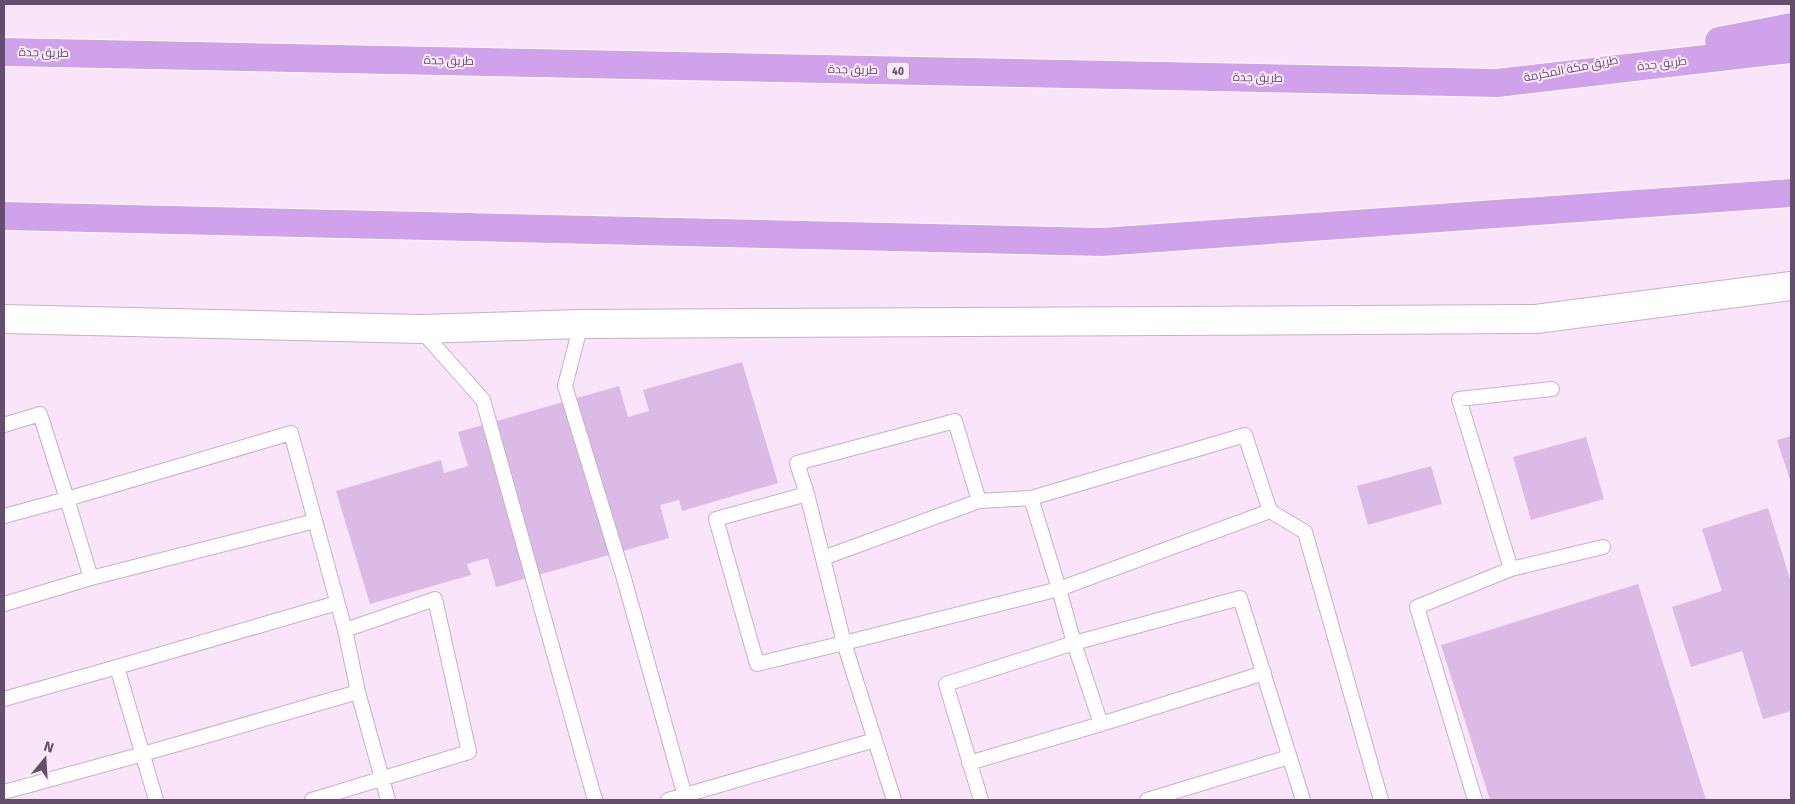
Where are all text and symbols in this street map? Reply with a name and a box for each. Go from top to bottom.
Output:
street label: طريق جدة [19,45,69,61]
street label: طريق مكة المكرمة [1522,52,1620,86]
street label: طريق جدة [424,53,474,69]
street label: طريق جدة [1636,53,1688,75]
street label: طريق جدة [828,62,878,78]
road number: 40 [887,62,909,80]
street label: طريق جدة [1233,70,1283,86]
north arrow [20,734,70,784]
text: N [42,738,56,757]

